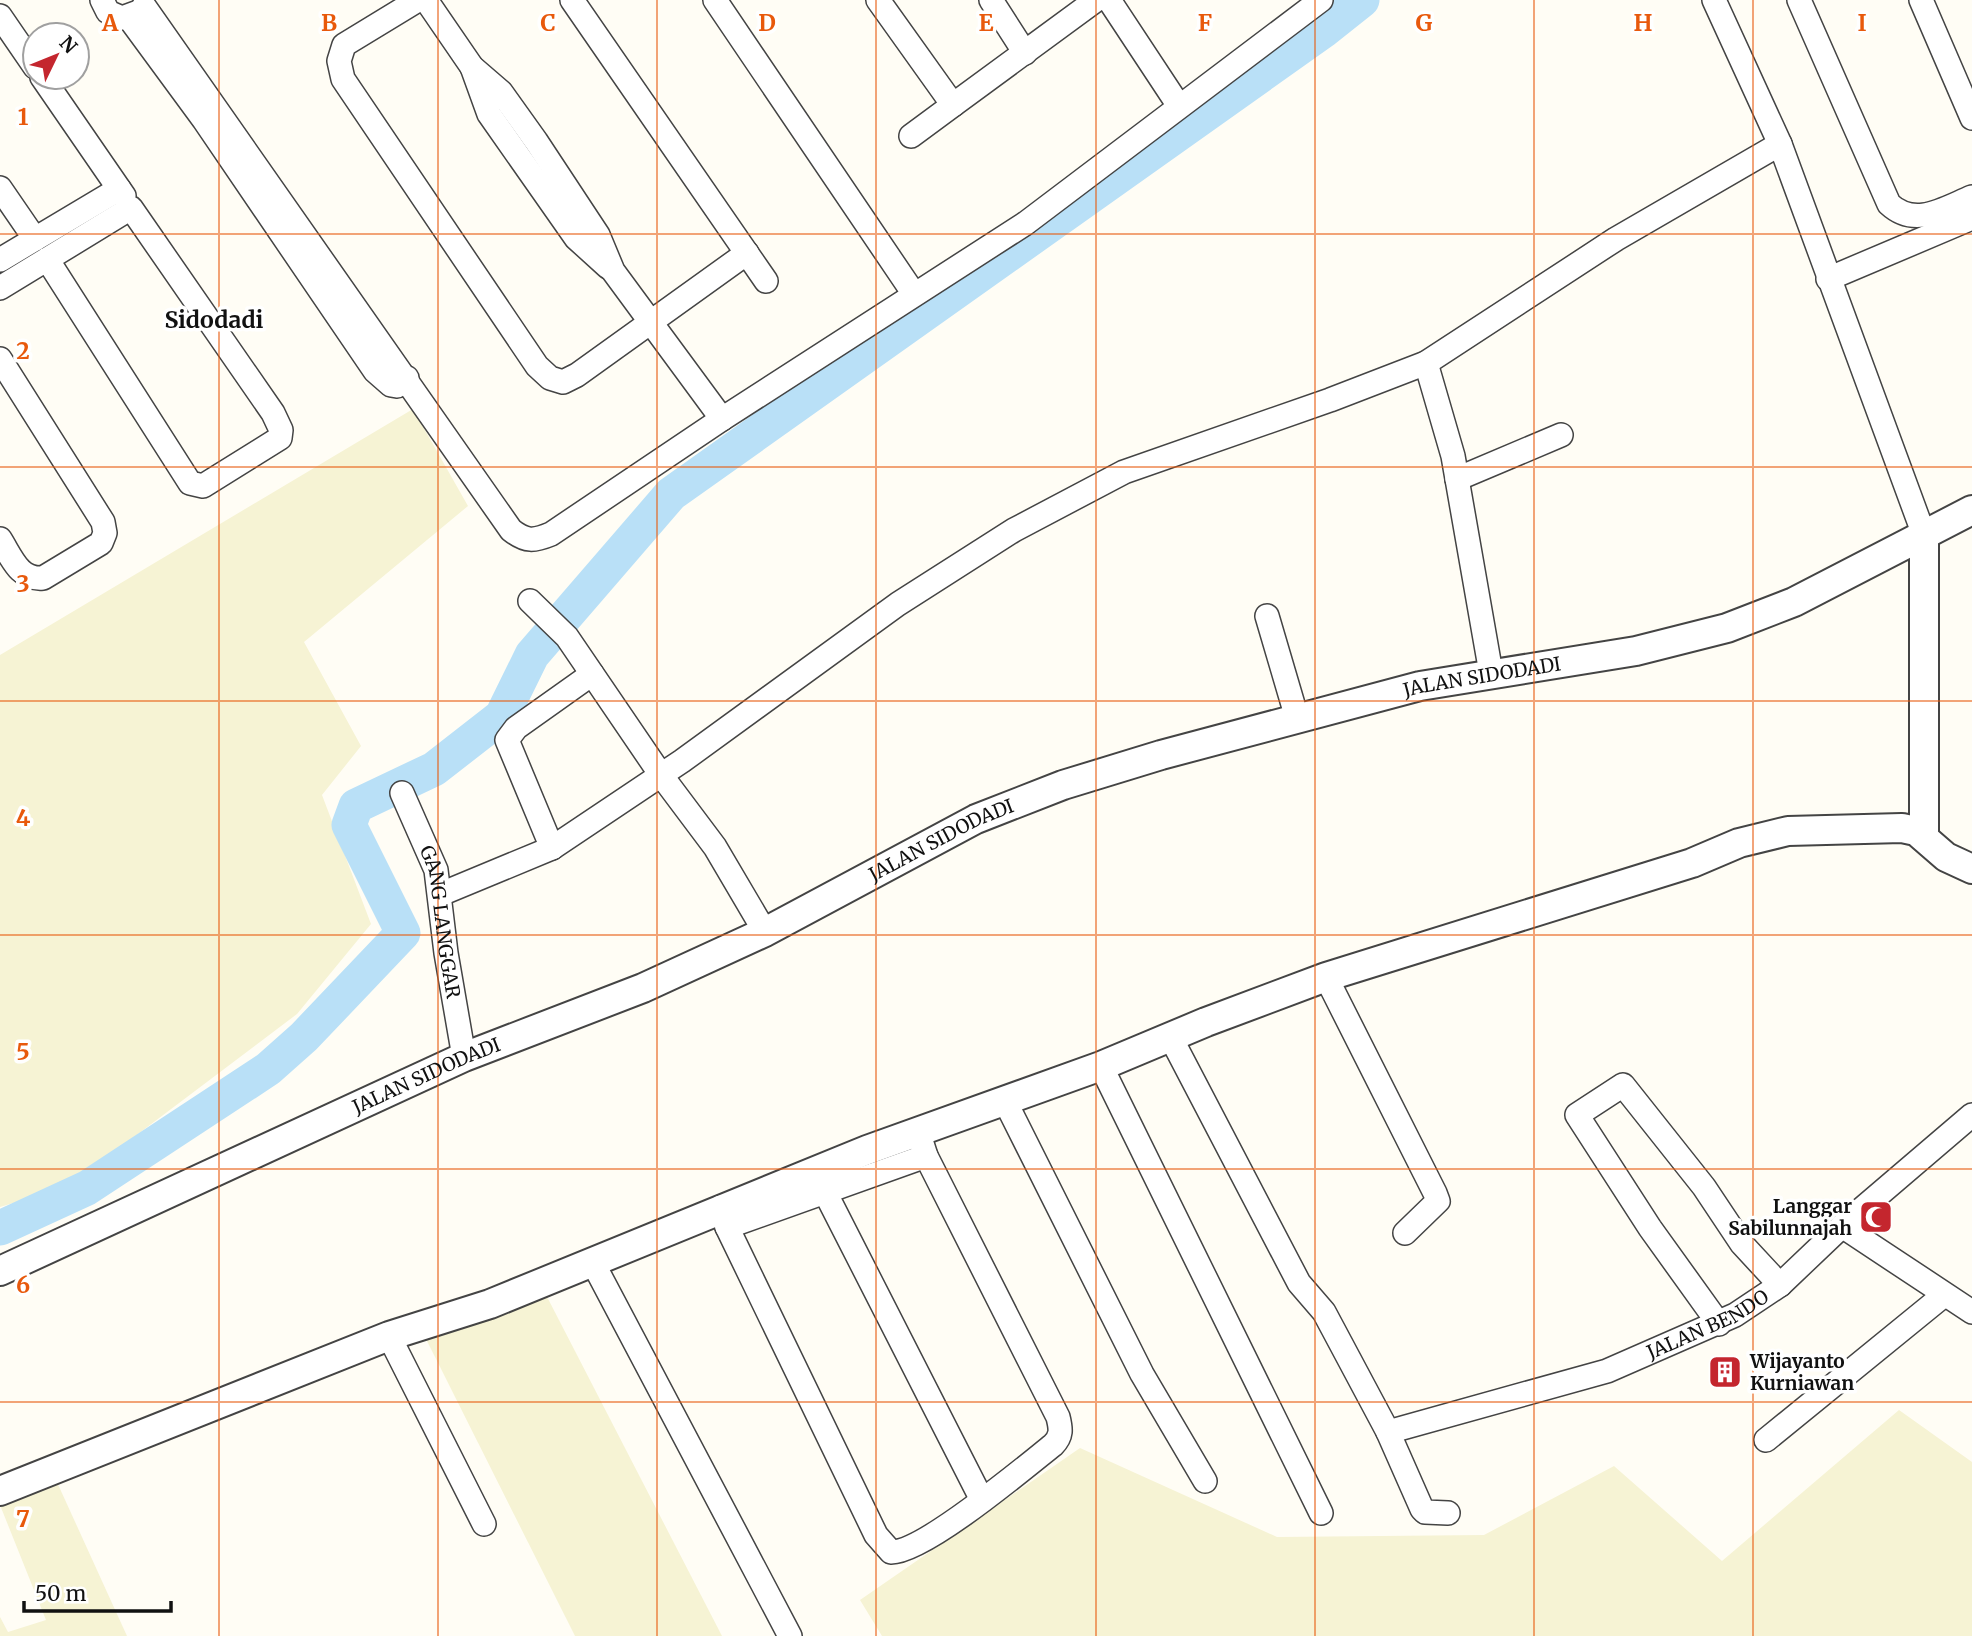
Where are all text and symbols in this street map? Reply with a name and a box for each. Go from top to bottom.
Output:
text: A [101,8,119,37]
text: B [321,8,337,37]
text: C [540,8,556,37]
text: D [758,8,776,37]
text: E [978,8,994,37]
text: F [1198,8,1212,37]
text: G [1416,8,1433,37]
text: H [1634,8,1653,37]
text: I [1857,8,1867,37]
north arrow [21,21,91,91]
text: N [55,31,82,58]
text: 1 [18,102,29,131]
district label: Sidodadi [164,305,264,334]
text: 2 [16,336,30,365]
text: 3 [16,569,30,598]
street label: JALAN SIDODADI [1399,651,1562,702]
street label: JALAN SIDODADI [864,794,1017,887]
text: 4 [16,803,31,832]
street label: GANG LANGGAR [415,842,466,1001]
street label: JALAN SIDODADI [348,1032,504,1119]
text: 5 [16,1037,30,1066]
place label: Langgar Sabilunnajah [1728,1194,1852,1240]
mosque icon: Langgar Sabilunnajah [1857,1198,1895,1236]
text: 6 [16,1270,30,1299]
street label: JALAN BENDO [1642,1284,1773,1365]
place label: Wijayanto Kurniawan [1749,1349,1854,1395]
building icon: Wijayanto Kurniawan [1706,1353,1744,1391]
text: 7 [16,1504,30,1533]
scale bar [24,1570,172,1614]
text: 50 m [35,1580,86,1607]

